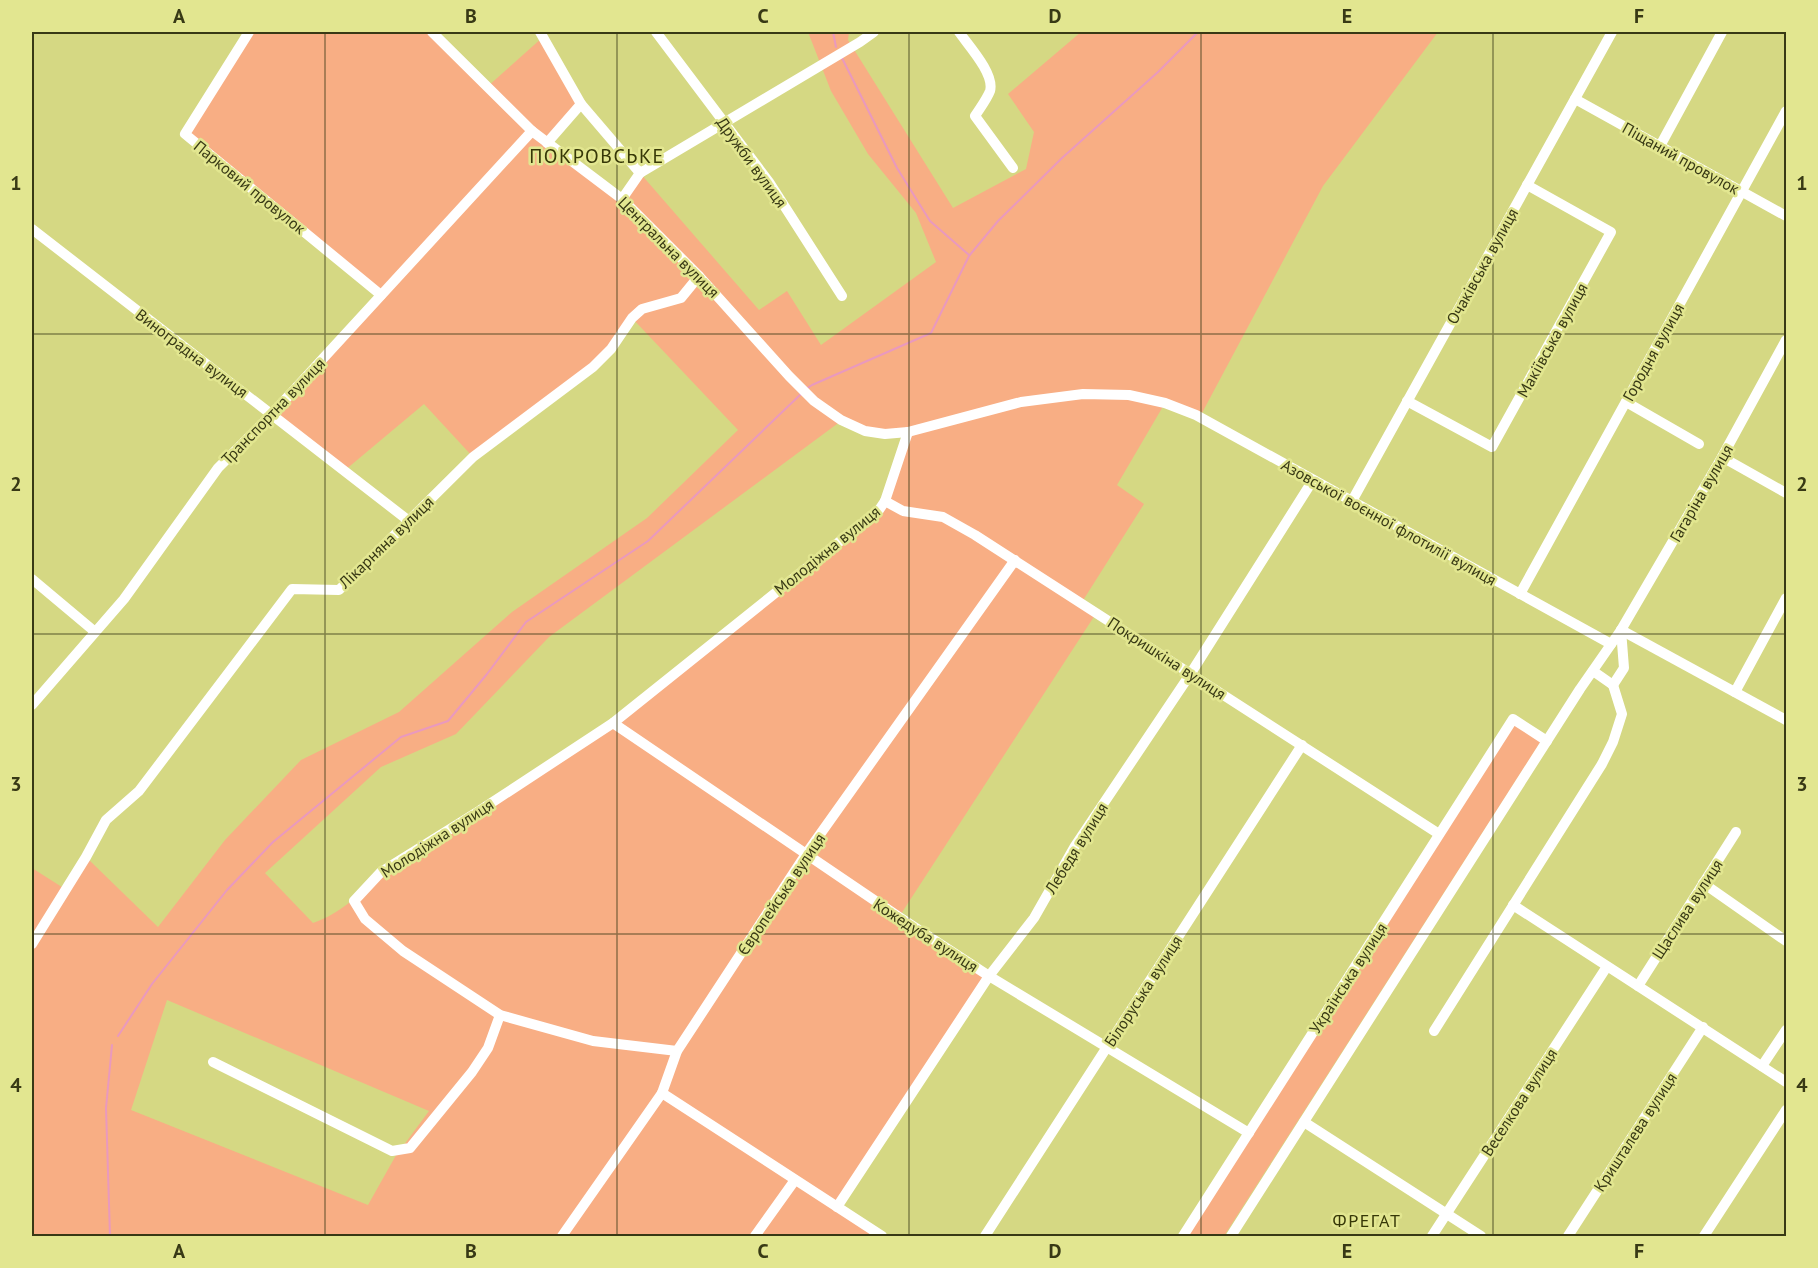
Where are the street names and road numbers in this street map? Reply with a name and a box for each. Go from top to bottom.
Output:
street label: Дружби вулиця [712,113,792,211]
street label: Піщаний провулок [1619,118,1743,199]
street label: Парковий провулок [190,136,310,238]
street label: Центральна вулиця [614,192,724,302]
street label: Очаківська вулиця [1442,205,1522,327]
street label: Макіївська вулиця [1512,279,1592,401]
street label: Городня вулиця [1618,300,1688,404]
street label: Виноградна вулиця [132,304,252,402]
street label: Транспортна вулиця [217,353,329,469]
street label: Гагаріна вулиця [1665,441,1737,545]
street label: Азовської воєнної флотилії вулиця [1278,454,1500,590]
street label: Лікарняна вулиця [334,492,438,593]
street label: Молодіжна вулиця [770,501,884,599]
street label: Покришкіна вулиця [1104,612,1230,704]
street label: Молодіжна вулиця [377,794,497,882]
street label: Лебедя вулиця [1040,799,1112,898]
street label: Європейська вулиця [733,829,829,959]
street label: Щаслива вулиця [1647,855,1727,963]
street label: Кожедуба вулиця [870,894,982,976]
street label: Українська вулиця [1305,919,1391,1037]
street label: Білоруська вулиця [1100,932,1186,1050]
street label: Веселкова вулиця [1477,1044,1561,1160]
street label: Кришталева вулиця [1589,1069,1681,1195]

